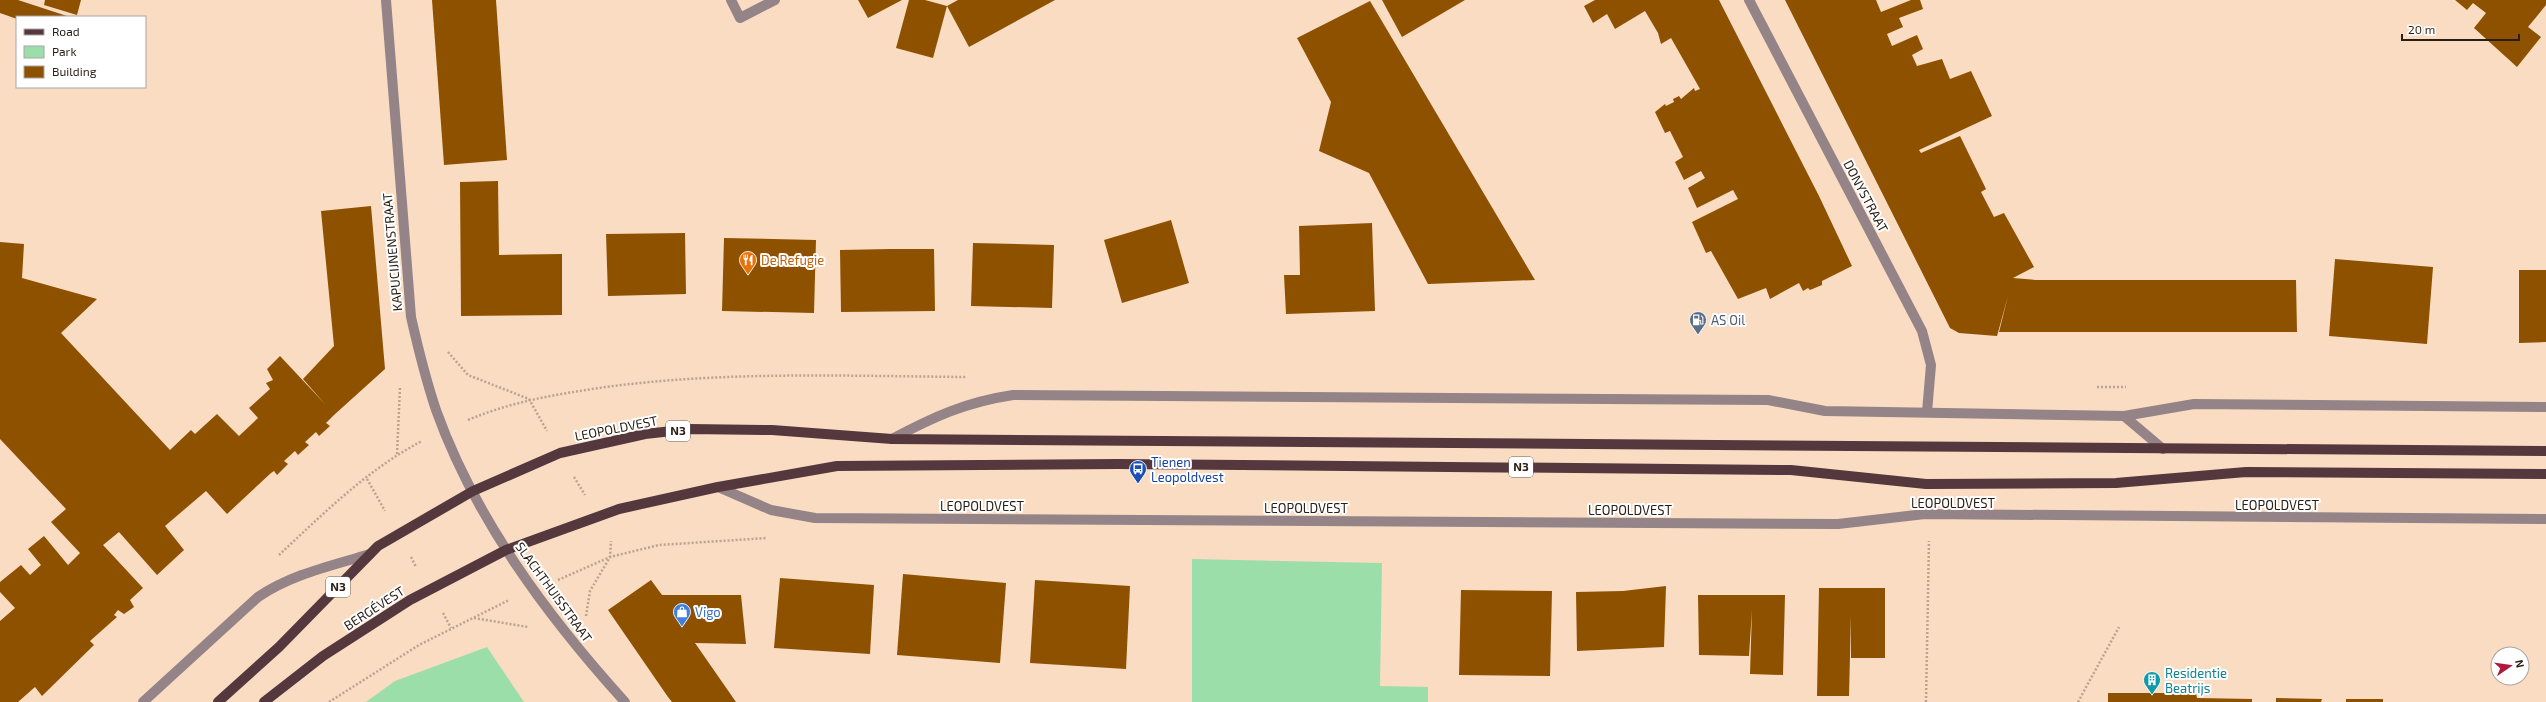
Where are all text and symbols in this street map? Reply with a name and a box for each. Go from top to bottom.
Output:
legend [16,16,146,88]
scale bar [2402,16,2519,42]
text: 20 m [2408,22,2435,36]
text: Road [52,24,80,38]
text: Park [52,44,77,58]
text: Building [52,64,97,78]
street label: DONYSTRAAT [1840,157,1892,235]
street label: KAPUCIJNENSTRAAT [379,192,405,312]
restaurant icon: De Refugie [738,250,758,275]
place label: De Refugie [761,252,824,268]
fuel station icon: AS Oil [1688,310,1708,335]
place label: AS Oil [1711,312,1745,328]
street label: LEOPOLDVEST [573,412,659,444]
road number: N3 [666,421,690,441]
place label: Tienen Leopoldvest [1151,454,1224,485]
road number: N3 [1509,457,1533,477]
bus stop icon: Tienen Leopoldvest [1128,459,1148,484]
street label: LEOPOLDVEST [1911,495,1996,511]
street label: LEOPOLDVEST [2235,497,2320,513]
street label: LEOPOLDVEST [940,498,1025,514]
street label: LEOPOLDVEST [1264,500,1349,516]
street label: LEOPOLDVEST [1588,502,1673,518]
street label: SLACHTHUISSTRAAT [512,539,596,645]
road number: N3 [326,577,350,597]
street label: BERGÉVEST [340,581,408,633]
shop icon: Vigo [672,602,692,627]
place label: Vigo [695,604,721,620]
north arrow [2490,646,2530,686]
text: N [2513,658,2527,669]
place label: Residentie Beatrijs [2165,665,2227,696]
building icon: Residentie Beatrijs [2142,670,2162,695]

